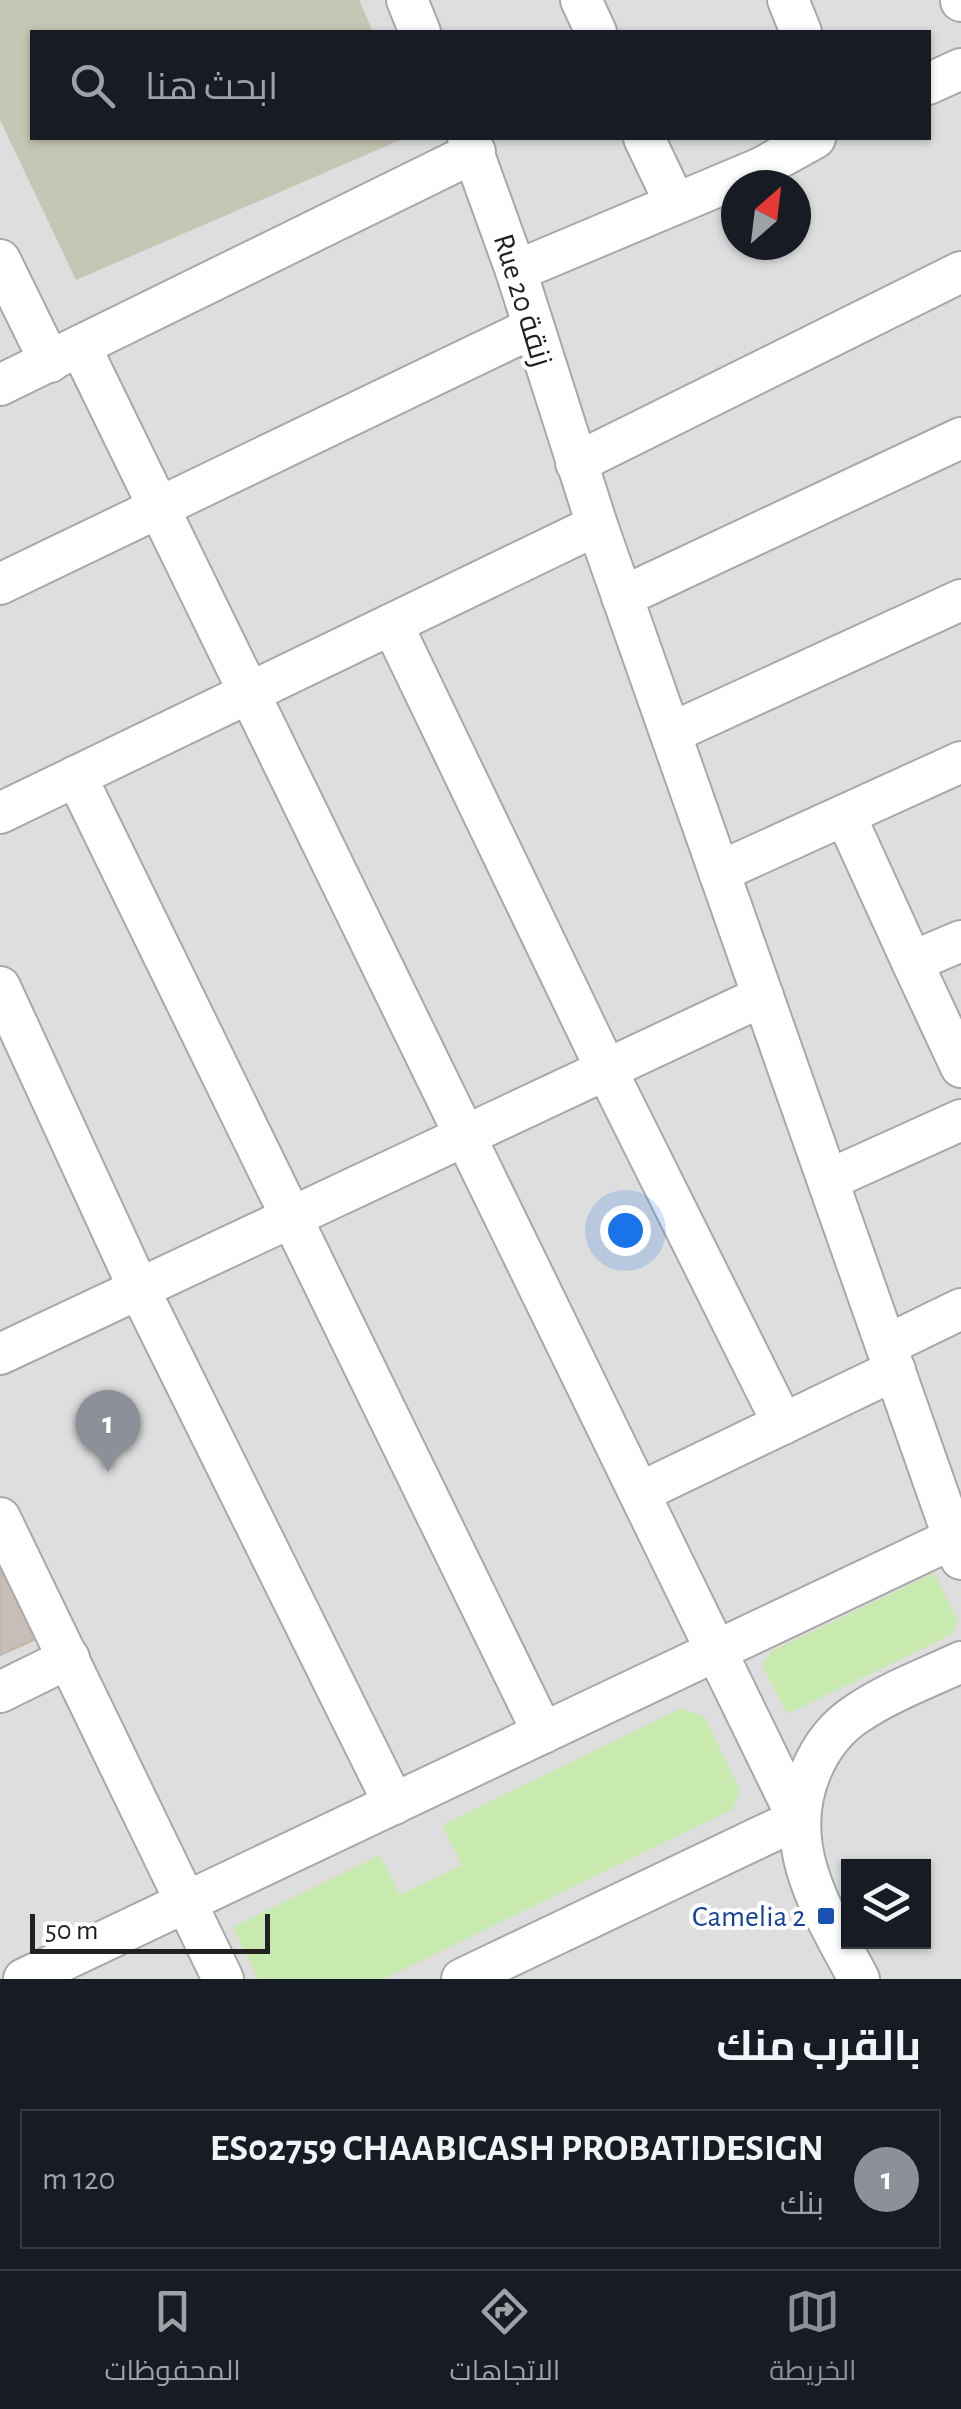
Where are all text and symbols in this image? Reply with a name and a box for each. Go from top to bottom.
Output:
search box [30,30,931,140]
icon: search [65,58,120,113]
text: ابحث هنا [145,69,278,107]
north arrow [721,170,811,260]
street label: Rue 20 زنقة [487,230,556,370]
your location [600,1205,651,1256]
pin: 1 [76,1390,140,1472]
map controls [841,1859,931,1949]
button: layers [841,1859,931,1949]
place label: Camelia 2 [692,1902,806,1932]
marker: Camelia 2 [815,1905,837,1927]
scale bar [30,1909,270,1954]
text: 50 m [45,1917,99,1945]
text: بالقرب منك [717,2026,921,2068]
text: ES02759 CHAABICASH PROBATIDESIGN [210,2130,824,2168]
text: 120 m [42,2163,115,2195]
text: 1 [881,2163,892,2195]
text: بنك [780,2188,824,2220]
tab: المحفوظات [104,2284,241,2396]
tab: الاتجاهات [450,2284,560,2396]
tab: الخريطة [769,2284,857,2396]

